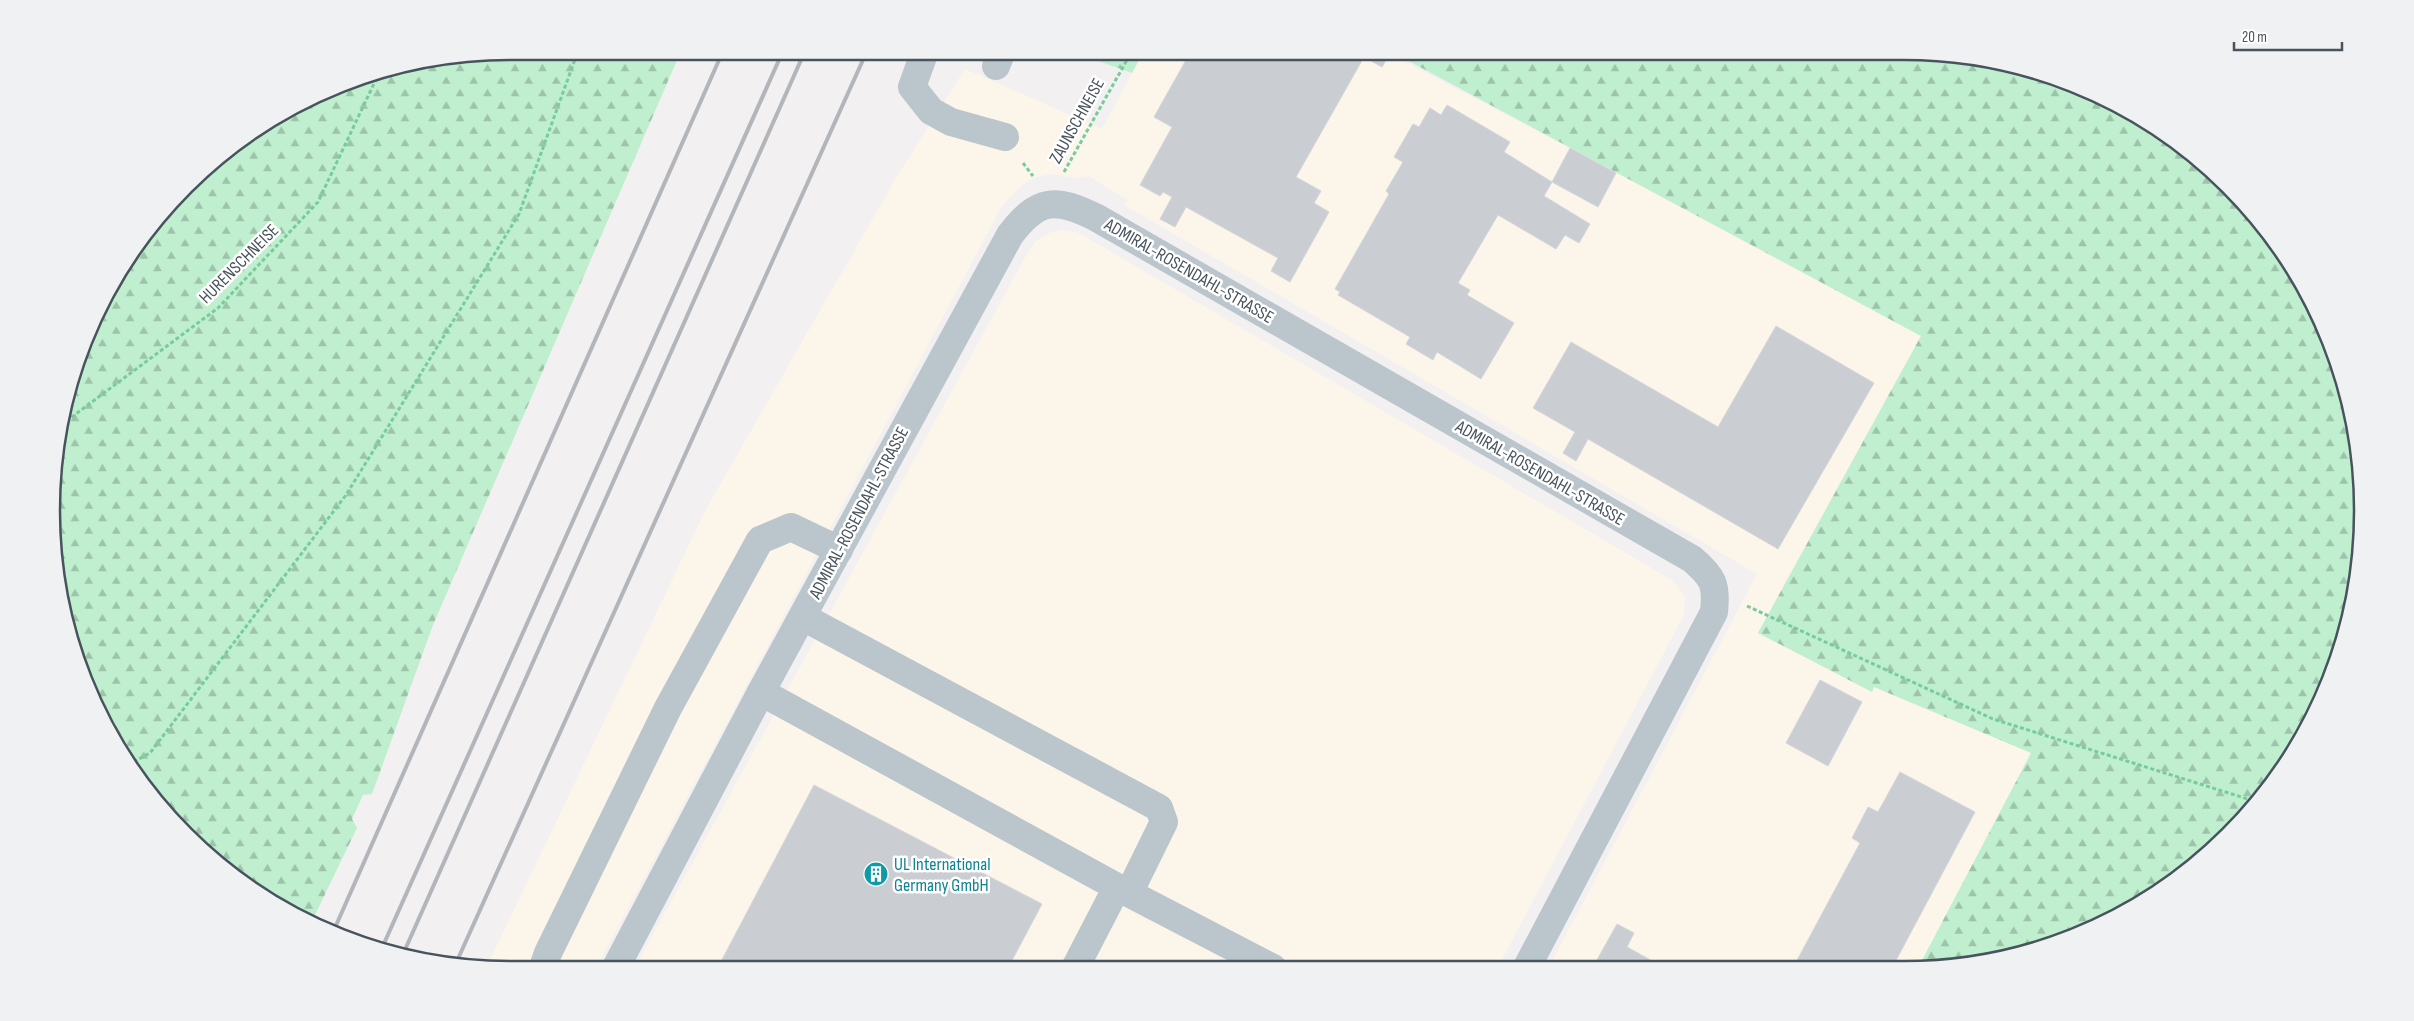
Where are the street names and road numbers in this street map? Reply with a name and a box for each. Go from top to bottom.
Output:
street label: ZAUNSCHNEISE [1045,75,1109,167]
street label: ADMIRAL-ROSENDAHL-STRASSE [1100,214,1277,328]
street label: HURENSCHNEISE [195,220,283,308]
street label: ADMIRAL-ROSENDAHL-STRASSE [1451,416,1628,530]
street label: ADMIRAL-ROSENDAHL-STRASSE [804,424,913,603]

